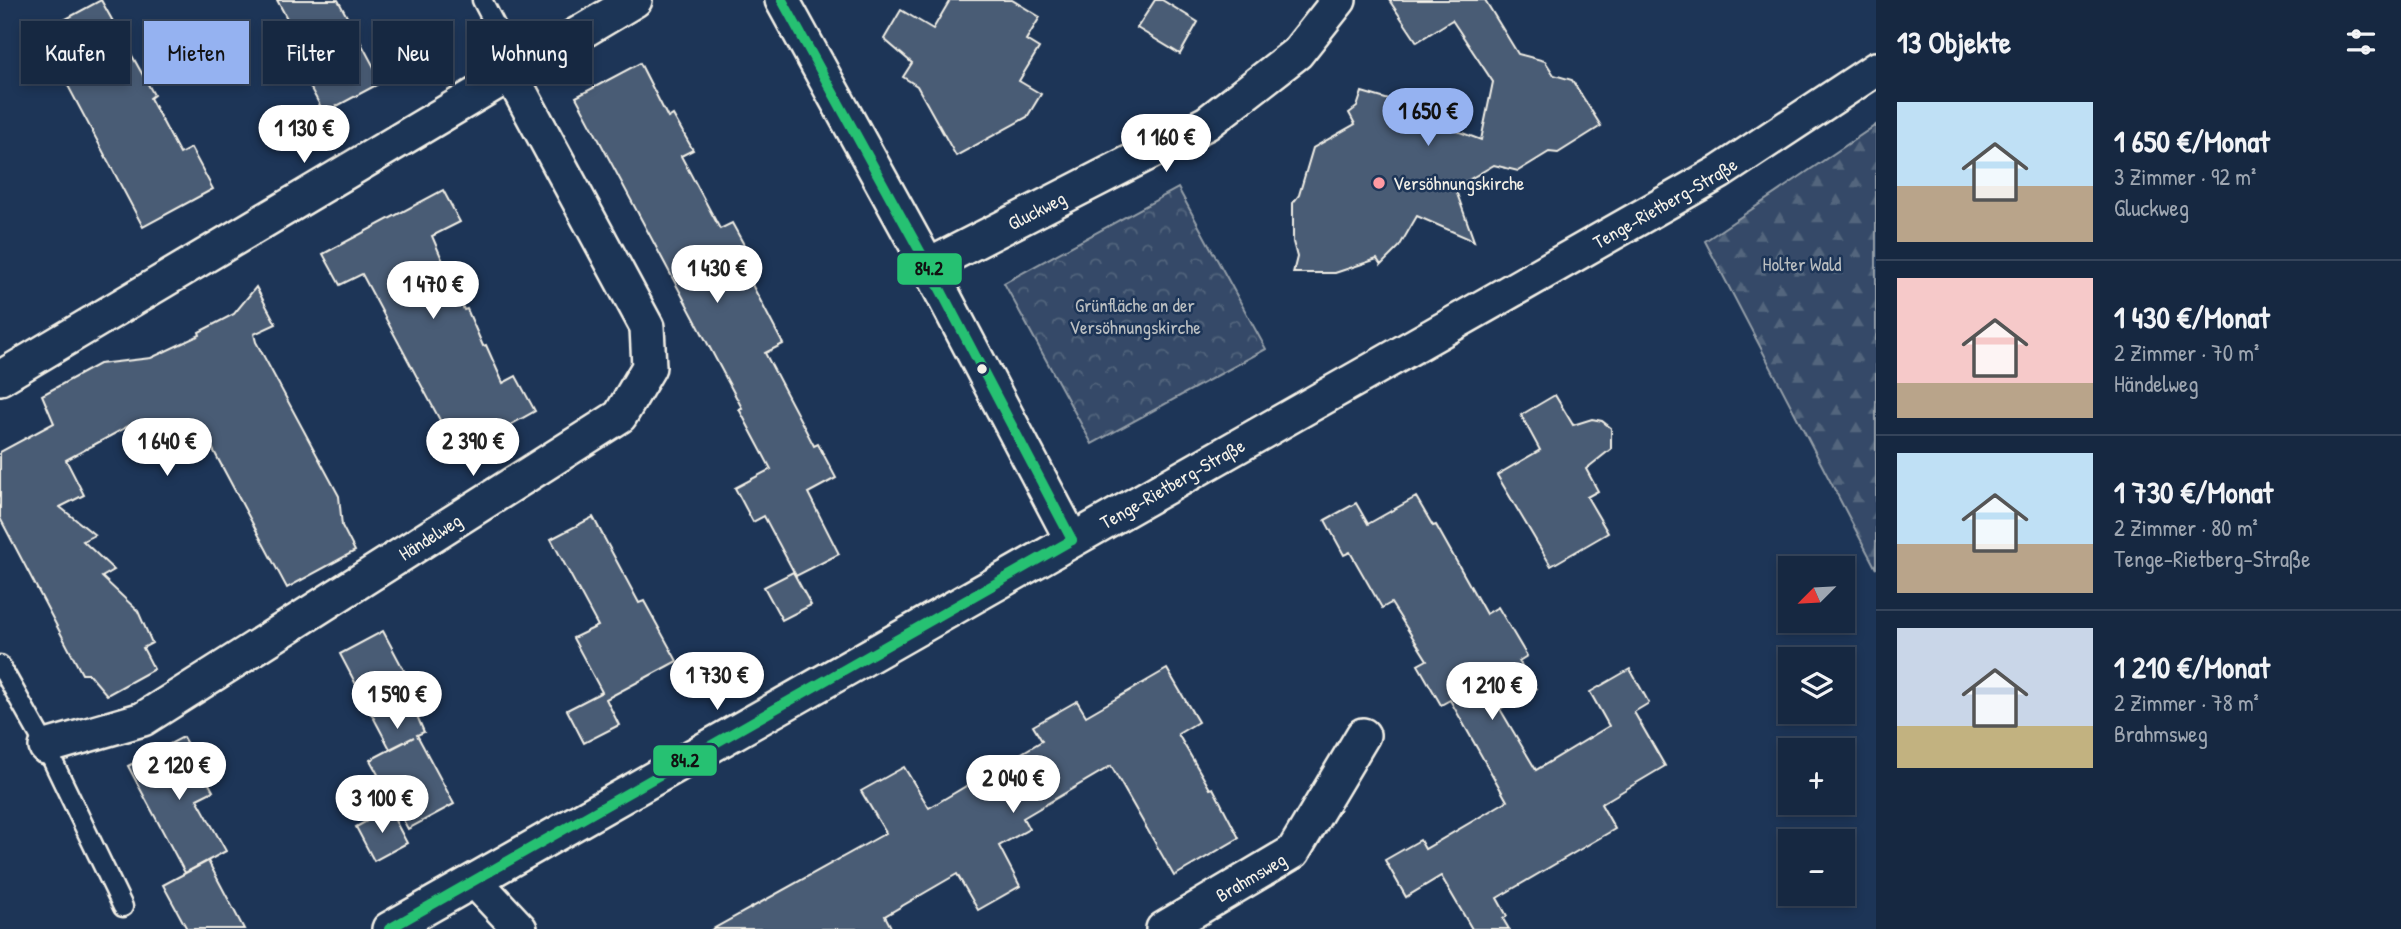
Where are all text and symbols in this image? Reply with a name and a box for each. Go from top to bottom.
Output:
chip: Kaufen [21,21,130,84]
chip: Mieten [144,21,249,84]
chip: Filter [263,21,359,84]
chip: Neu [373,21,453,84]
chip: Wohnung [467,21,592,84]
text: 13 Objekte [1897,22,2011,62]
icon: filters [2342,23,2380,61]
pin: 1 650 € [1363,88,1493,148]
text: 1 650 € [1398,95,1458,126]
pin: 1 130 € [239,106,369,165]
text: 1 130 € [275,112,333,143]
pin: 1 160 € [1101,114,1231,174]
text: 1 160 € [1137,121,1195,152]
text: 1 650 €/Monat [2114,121,2270,161]
icon: home [1953,130,2037,214]
street label: Tenge-Rietberg-Straße [1588,151,1743,255]
text: 3 Zimmer · 92 m² [2114,161,2256,192]
place label: Versöhnungskirche [1393,170,1525,196]
marker: Versöhnungskirche [1371,175,1387,191]
street label: Gluckweg [1003,185,1070,236]
text: Gluckweg [2114,192,2189,223]
pin: 1 430 € [652,246,782,305]
park label: Holter Wald [1762,251,1842,277]
text: 1 430 € [687,252,747,283]
line badge: 84.2 [896,252,963,286]
text: 84.2 [915,255,943,281]
pin: 1 470 € [368,262,498,321]
text: 1 470 € [403,268,463,299]
park label: Grünfläche an der Versöhnungskirche [1069,292,1201,340]
text: 1 430 €/Monat [2114,297,2270,337]
icon: home [1953,306,2037,390]
text: 2 Zimmer · 70 m² [2114,337,2259,368]
unlabelled marker [975,362,989,376]
text: Händelweg [2114,368,2198,399]
pin: 1 640 € [102,419,232,478]
pin: 2 390 € [408,419,538,478]
text: 1 640 € [138,425,196,456]
text: 2 390 € [442,425,504,456]
street label: Tenge-Rietberg-Straße [1095,432,1250,535]
text: 1 730 €/Monat [2114,472,2273,512]
icon: home [1953,481,2037,565]
street label: Händelweg [394,507,466,566]
text: 2 Zimmer · 80 m² [2114,512,2258,543]
text: Tenge-Rietberg-Straße [2114,543,2310,574]
north arrow [1778,556,1855,634]
map controls [1778,556,1855,906]
button: layers [1778,647,1855,724]
text: 1 210 €/Monat [2114,647,2270,687]
pin: 1 730 € [652,652,782,712]
icon: home [1953,656,2037,740]
text: 1 730 € [686,659,748,690]
pin: 1 210 € [1427,662,1557,722]
text: 1 210 € [1462,669,1522,700]
pin: 1 590 € [332,672,462,731]
text: 1 590 € [368,678,426,709]
text: 2 Zimmer · 78 m² [2114,687,2259,718]
text: Brahmsweg [2114,718,2208,749]
button: + [1778,738,1855,815]
pin: 2 120 € [114,742,244,802]
line badge: 84.2 [652,744,718,777]
text: 84.2 [671,747,699,773]
text: 2 120 € [148,749,210,780]
pin: 2 040 € [948,756,1078,815]
text: 2 040 € [982,762,1044,793]
pin: 3 100 € [317,776,447,835]
text: 3 100 € [352,782,412,813]
button: − [1778,829,1855,906]
street label: Brahmsweg [1211,846,1291,908]

